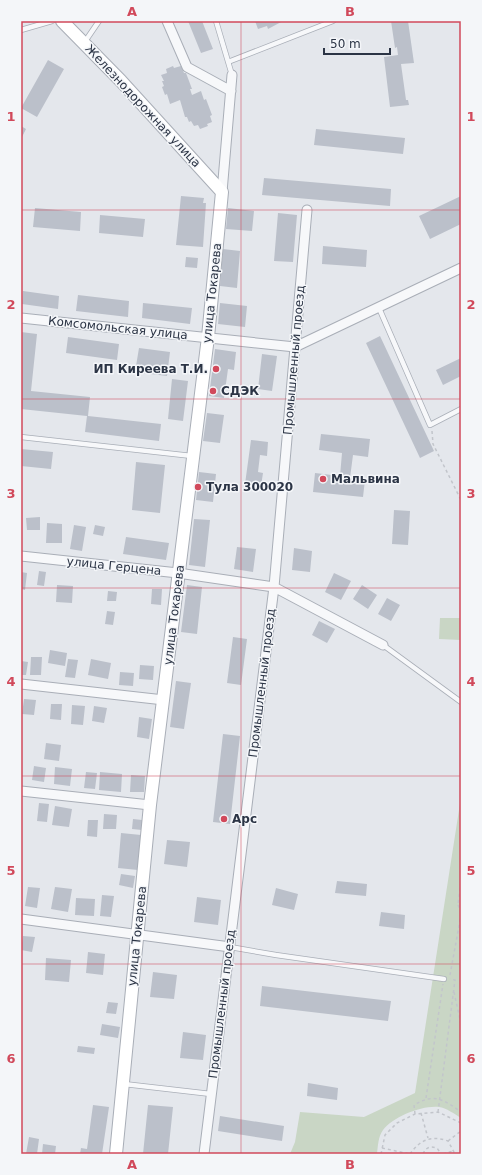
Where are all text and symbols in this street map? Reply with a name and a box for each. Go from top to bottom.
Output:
text: A [127,4,137,19]
text: B [345,4,355,19]
scale bar [324,30,390,56]
text: 50 m [330,37,361,51]
street label: Железнодорожная улица [82,42,204,170]
text: 1 [6,109,16,124]
text: 1 [466,109,476,124]
street label: улица Токарева [200,242,224,344]
street label: Промышленный проезд [280,285,308,435]
text: 2 [6,297,16,312]
text: 2 [466,297,476,312]
street label: Комсомольская улица [47,314,189,342]
place label: ИП Киреева Т.И. [93,362,208,376]
marker: ИП Киреева Т.И. [211,364,221,374]
place label: СДЭК [221,384,259,398]
marker: СДЭК [208,386,218,396]
place label: Мальвина [331,472,400,486]
marker: Мальвина [318,474,328,484]
place label: Тула 300020 [206,480,293,494]
marker: Тула 300020 [193,482,203,492]
text: 3 [6,486,16,501]
text: 3 [466,486,476,501]
street label: улица Герцена [66,554,162,578]
street label: улица Токарева [161,564,187,666]
street label: Промышленный проезд [246,608,278,758]
text: 4 [6,674,16,689]
text: 4 [466,674,476,689]
place label: Арс [232,812,257,826]
marker: Арс [219,814,229,824]
text: 5 [6,863,16,878]
text: 5 [466,863,476,878]
street label: улица Токарева [125,885,149,987]
street label: Промышленный проезд [206,929,238,1079]
text: 6 [6,1051,16,1066]
text: 6 [466,1051,476,1066]
text: A [127,1157,137,1172]
text: B [345,1157,355,1172]

